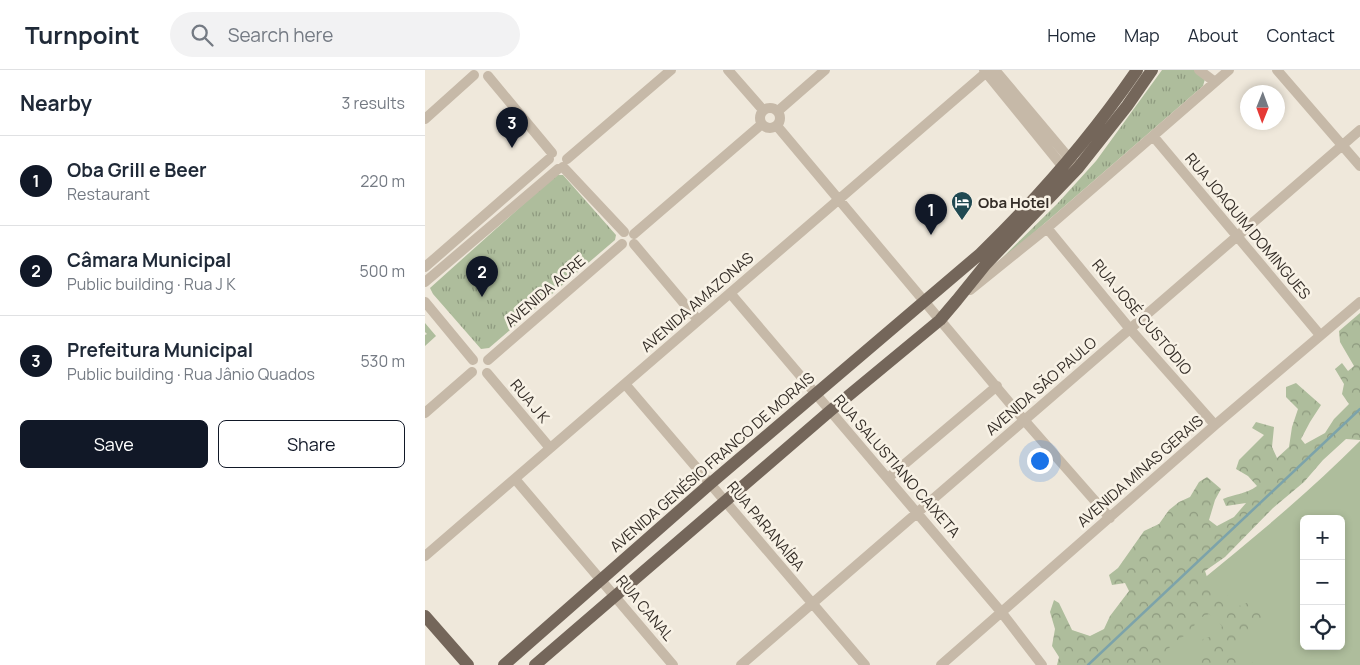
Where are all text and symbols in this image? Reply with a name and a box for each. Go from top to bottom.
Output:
search box [170,12,520,57]
text: Turnpoint [25,18,140,51]
icon: search [188,21,216,49]
text: Search here [228,22,333,48]
text: Home [1047,23,1096,47]
text: Map [1124,23,1160,47]
text: About [1188,23,1238,47]
text: Contact [1266,23,1335,47]
north arrow [1240,85,1285,130]
text: Nearby [20,89,92,117]
text: 3 results [342,92,405,114]
pin: 3 [496,107,528,148]
street label: RUA JOAQUIM DOMINGUES [1180,148,1316,304]
text: Oba Grill e Beer [67,157,207,183]
text: 1 [32,170,40,192]
text: 220 m [360,170,405,192]
text: Restaurant [67,183,150,205]
hotel icon: Oba Hotel [950,190,974,221]
place label: Oba Hotel [978,192,1050,213]
pin: 1 [915,194,947,235]
text: Câmara Municipal [67,247,231,273]
street label: AVENIDA AMAZONAS [636,247,758,357]
street label: AVENIDA ACRE [500,250,590,332]
street label: RUA JOSÉ CUSTÓDIO [1087,255,1197,379]
pin: 2 [466,256,498,297]
text: 2 [31,260,41,282]
text: 500 m [359,260,405,282]
text: Public building · Rua J K [67,273,236,295]
street label: AVENIDA SÃO PAULO [981,332,1101,440]
text: Prefeitura Municipal [67,337,253,363]
text: 3 [31,350,41,372]
text: 530 m [360,350,405,372]
text: Public building · Rua Jânio Quados [67,363,315,385]
street label: AVENIDA GENÉSIO FRANCO DE MORAIS [605,367,819,557]
street label: RUA J K [506,375,554,427]
street label: RUA SALUSTIANO CAIXETA [829,390,965,542]
street label: AVENIDA MINAS GERAIS [1072,410,1208,532]
button: Save [20,420,208,468]
button: Share [218,420,405,468]
your location [1027,448,1053,474]
street label: RUA PARANAÍBA [722,477,810,576]
map controls [1300,515,1345,650]
button: + [1300,515,1345,560]
button: − [1300,560,1345,605]
street label: RUA CANAL [611,571,679,645]
button: locate [1300,605,1345,650]

